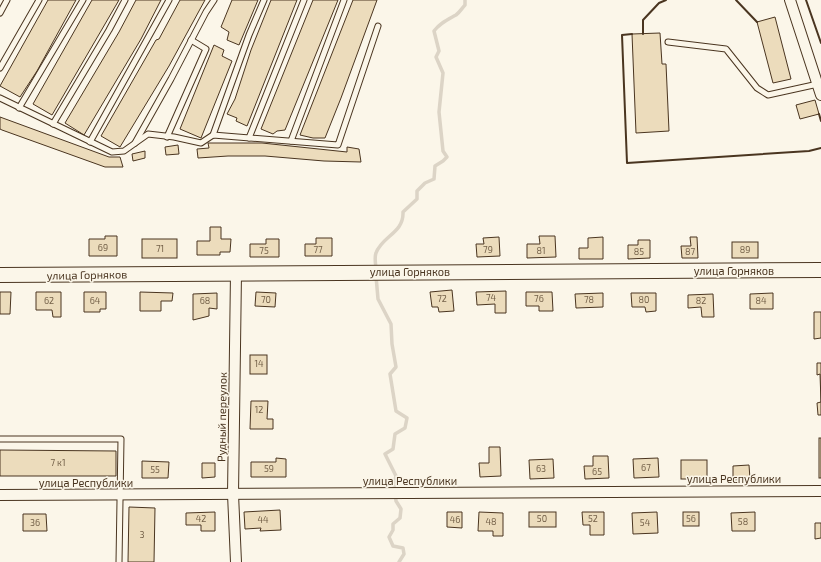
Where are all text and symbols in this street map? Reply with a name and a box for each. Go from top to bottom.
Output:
house number: 69 [98,242,108,253]
house number: 71 [156,243,164,254]
house number: 77 [313,244,323,255]
house number: 79 [483,244,493,255]
house number: 89 [740,244,750,255]
house number: 75 [259,245,269,256]
house number: 81 [536,245,546,256]
house number: 85 [634,246,644,257]
house number: 87 [685,246,695,257]
street label: улица Горняков [694,264,774,278]
street label: улица Горняков [370,265,450,279]
street label: улица Горняков [47,267,127,283]
house number: 74 [486,292,497,303]
house number: 72 [437,293,447,304]
house number: 76 [534,293,544,304]
house number: 70 [261,294,271,305]
house number: 78 [584,294,594,305]
house number: 80 [639,294,649,305]
house number: 62 [44,295,54,306]
house number: 64 [90,295,101,306]
house number: 68 [200,295,210,306]
house number: 82 [696,295,706,306]
house number: 84 [756,295,767,306]
house number: 14 [254,358,264,369]
street label: Рудный переулок [214,372,230,462]
house number: 12 [255,404,263,415]
house number: 7 к1 [50,457,66,468]
house number: 67 [641,462,651,473]
house number: 59 [264,463,274,474]
house number: 63 [536,463,546,474]
house number: 55 [150,464,160,475]
house number: 65 [592,466,602,477]
street label: улица Республики [687,472,781,486]
street label: улица Республики [363,474,457,488]
street label: улица Республики [39,476,133,490]
house number: 42 [196,513,206,524]
house number: 50 [537,513,547,524]
house number: 52 [588,513,598,524]
house number: 56 [686,513,696,524]
house number: 44 [257,514,269,525]
house number: 46 [450,514,460,525]
house number: 48 [486,516,497,527]
house number: 58 [738,516,748,527]
house number: 36 [30,517,40,528]
house number: 54 [640,517,651,528]
house number: 3 [139,529,145,540]

